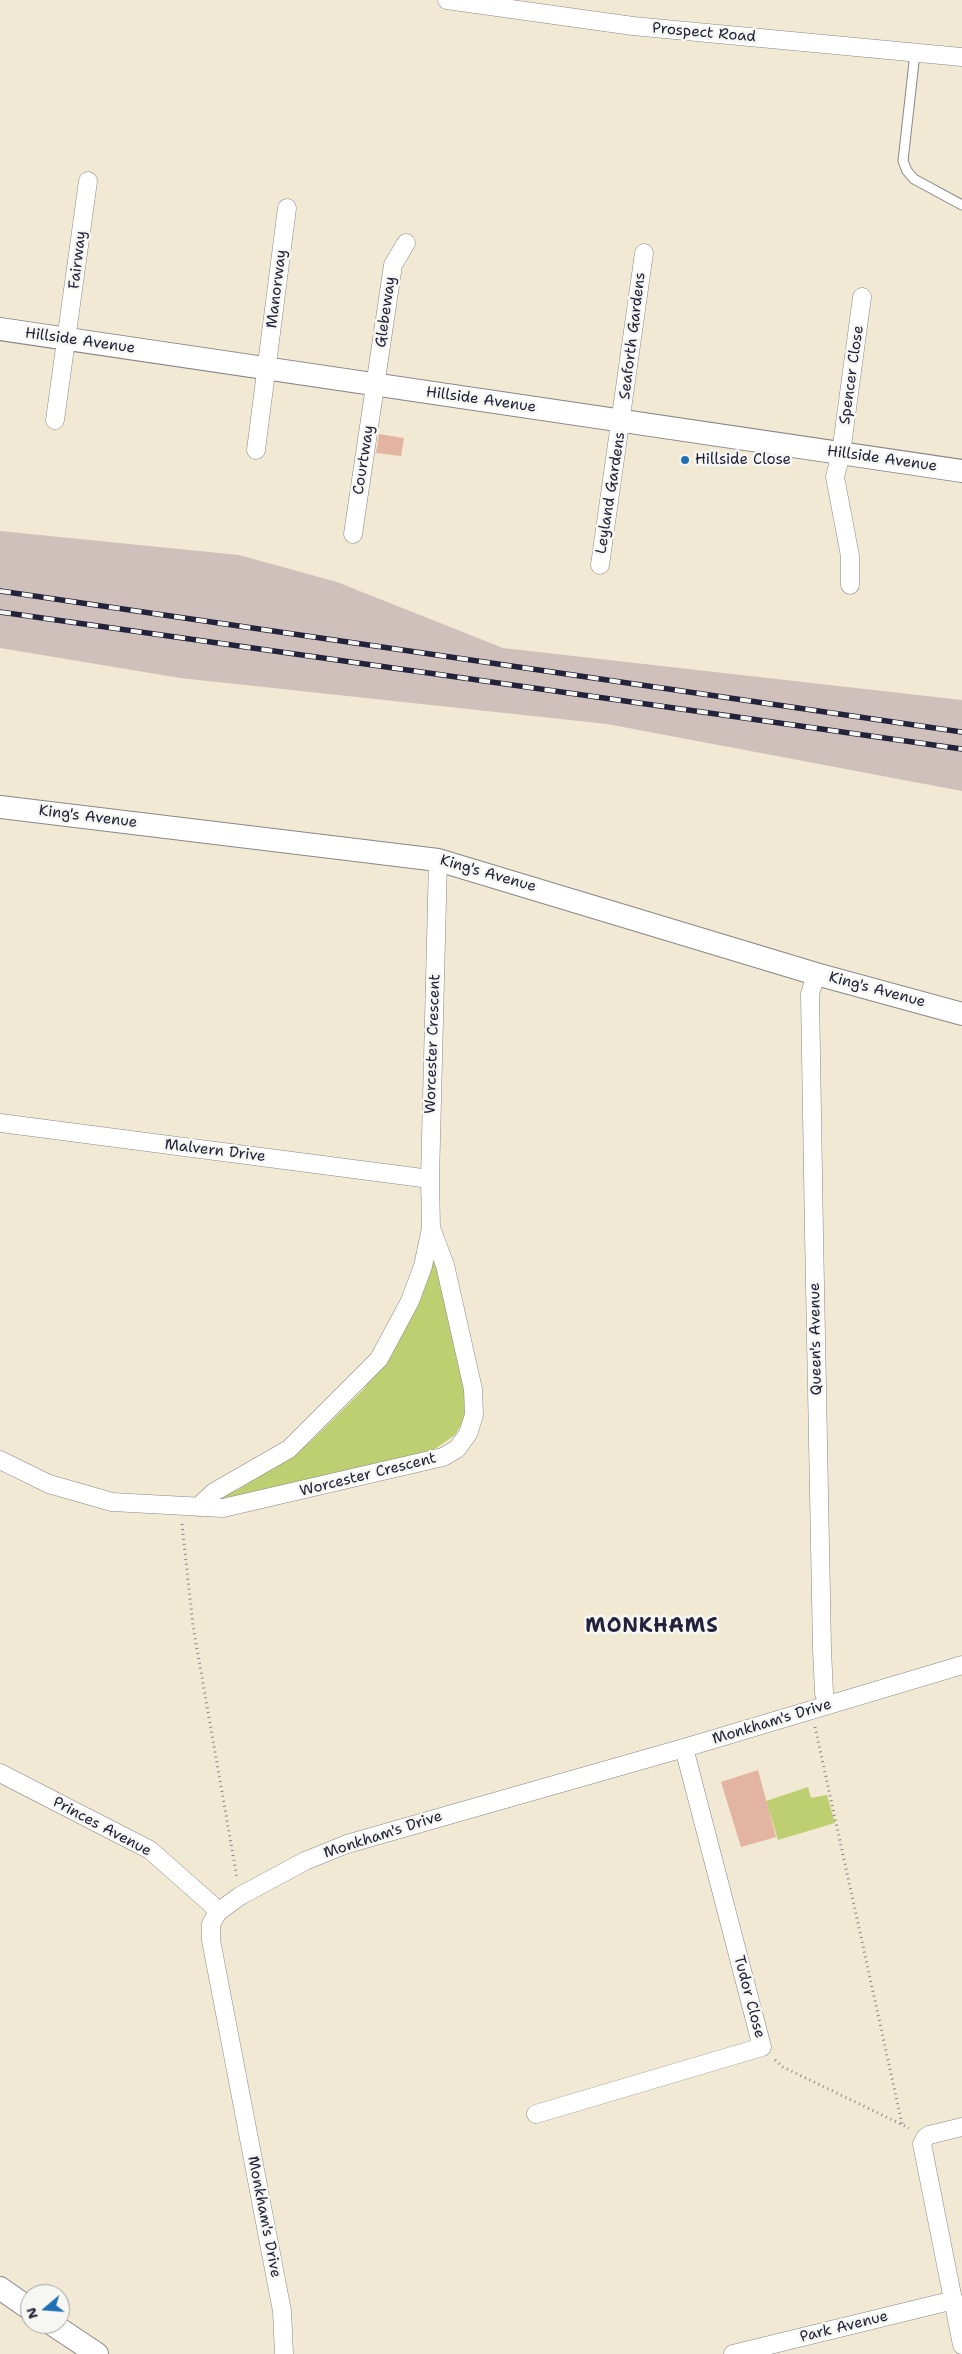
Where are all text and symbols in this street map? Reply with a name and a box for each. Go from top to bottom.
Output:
street label: Prospect Road [651,19,757,47]
street label: Fairway [66,230,90,290]
street label: Manorway [263,249,291,329]
street label: Seaforth Gardens [616,271,650,401]
street label: Glebeway [372,275,400,349]
street label: Hillside Avenue [24,324,136,358]
street label: Spencer Close [836,324,868,426]
street label: Hillside Avenue [425,383,537,417]
street label: Courtway [350,424,378,496]
street label: Leyland Gardens [592,431,630,555]
street label: Hillside Avenue [826,442,938,476]
place label: Hillside Close [695,451,791,469]
marker: Hillside Close [679,454,691,466]
street label: King's Avenue [38,802,138,832]
street label: King's Avenue [438,852,538,896]
street label: King's Avenue [827,968,927,1012]
street label: Worcester Crescent [422,974,444,1114]
street label: Malvern Drive [164,1136,266,1166]
street label: Queen's Avenue [806,1282,826,1396]
street label: Worcester Crescent [298,1449,438,1501]
district label: MONKHAMS [584,1615,720,1639]
street label: Monkham's Drive [710,1695,834,1749]
street label: Princes Avenue [50,1793,154,1861]
street label: Monkham's Drive [321,1807,445,1863]
street label: Tudor Close [729,1954,769,2040]
street label: Monkham's Drive [243,2155,285,2279]
north arrow [20,2284,70,2334]
text: N [21,2305,42,2321]
street label: Park Avenue [798,2307,890,2347]

